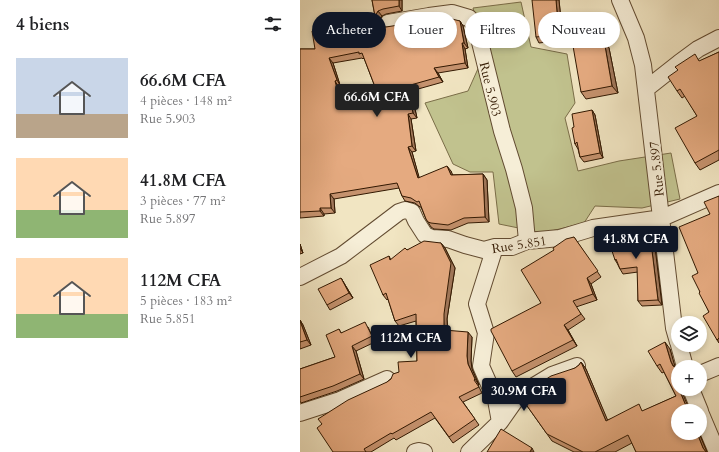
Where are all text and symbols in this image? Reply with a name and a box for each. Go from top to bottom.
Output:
chip: Acheter [312,12,386,48]
chip: Louer [394,12,457,48]
chip: Filtres [465,12,530,48]
chip: Nouveau [538,12,620,48]
text: 4 biens [16,13,69,36]
icon: filters [262,13,284,35]
street label: Rue 5.903 [475,60,505,118]
text: 66.6M CFA [140,69,226,92]
icon: home [48,74,96,122]
pin: 66.6M CFA [331,84,423,118]
text: 66.6M CFA [344,88,410,106]
text: 4 pièces · 148 m² [140,92,232,110]
text: Rue 5.903 [140,110,195,128]
street label: Rue 5.897 [645,140,669,197]
text: 41.8M CFA [140,169,226,192]
icon: home [48,174,96,222]
text: 3 pièces · 77 m² [140,192,225,210]
text: Rue 5.897 [140,210,195,228]
pin: 41.8M CFA [590,226,682,260]
text: 41.8M CFA [603,230,669,248]
street label: Rue 5.851 [490,232,548,258]
text: 112M CFA [140,269,221,292]
icon: home [48,274,96,322]
text: 5 pièces · 183 m² [140,292,232,310]
text: Rue 5.851 [140,310,195,328]
map controls [671,316,707,440]
button: layers [671,316,707,352]
pin: 112M CFA [370,325,452,359]
text: 112M CFA [380,329,442,347]
button: + [671,360,707,396]
pin: 30.9M CFA [478,378,570,412]
text: 30.9M CFA [491,382,557,400]
button: − [671,404,707,440]

